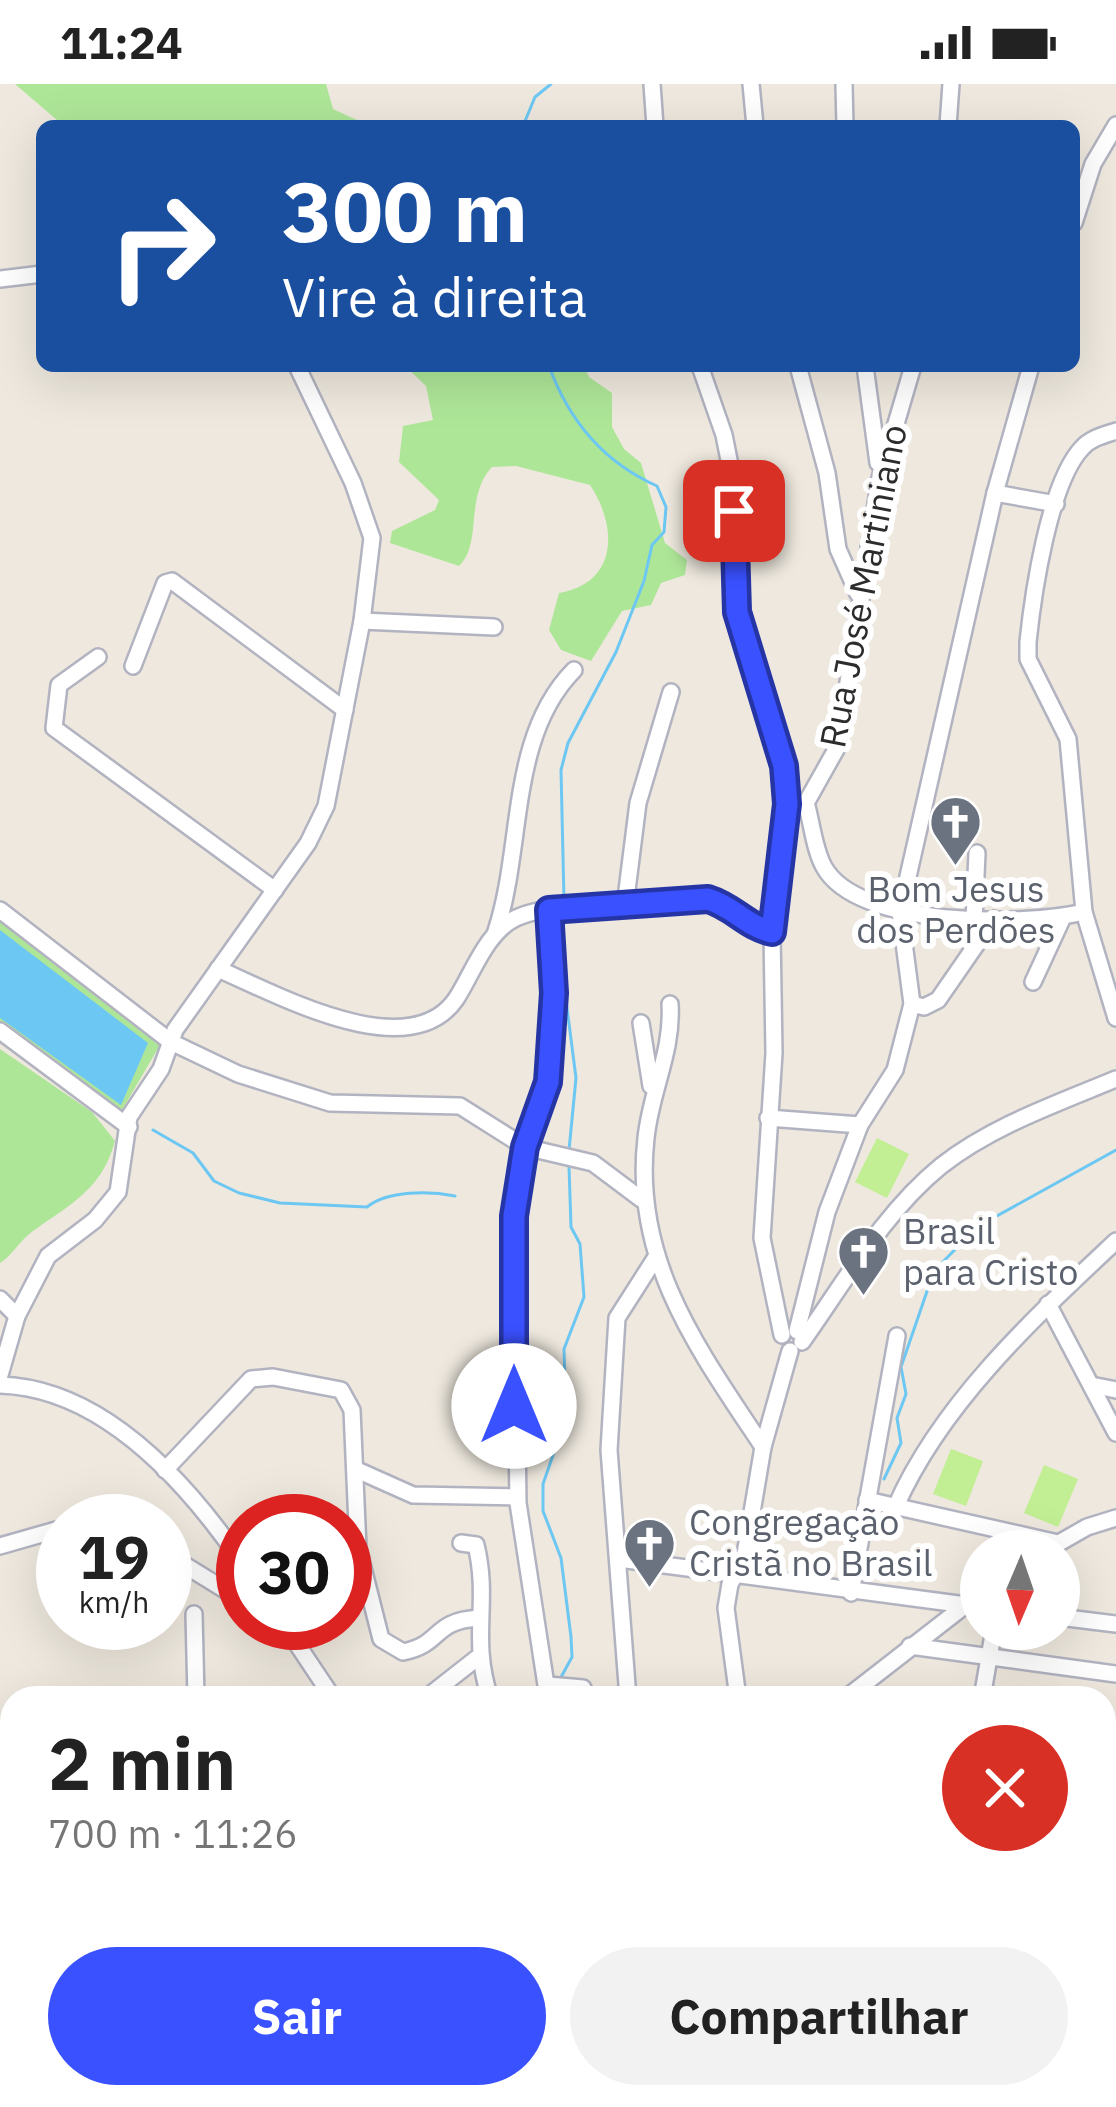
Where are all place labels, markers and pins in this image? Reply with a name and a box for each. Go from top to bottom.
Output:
pin [683,460,785,562]
church icon: Bom Jesus dos Perdões [928,793,984,867]
place label: Bom Jesus dos Perdões [856,865,1056,953]
place label: Brasil para Cristo [903,1207,1078,1295]
church icon: Brasil para Cristo [836,1224,892,1298]
place label: Congregação Cristã no Brasil [689,1498,932,1586]
church icon: Congregação Cristã no Brasil [622,1515,678,1589]

